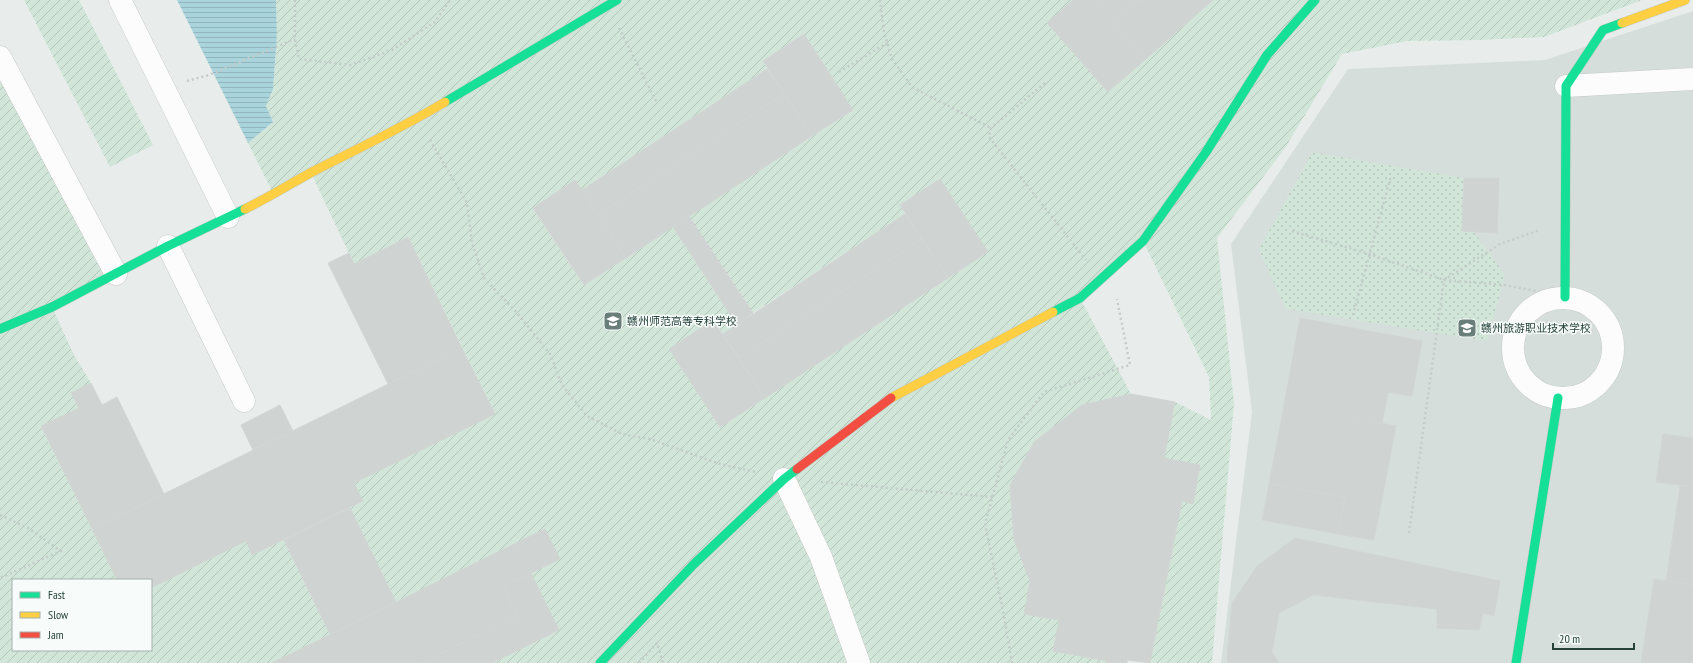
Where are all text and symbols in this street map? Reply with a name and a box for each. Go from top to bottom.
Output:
school or university icon: 赣州师范高等专科学校 [602,310,624,332]
place label: 赣州师范高等专科学校 [627,314,737,328]
school or university icon: 赣州旅游职业技术学校 [1456,317,1478,339]
place label: 赣州旅游职业技术学校 [1481,321,1591,335]
legend [12,579,152,651]
text: Fast [48,587,66,602]
text: Slow [48,607,69,622]
scale bar [1553,625,1634,651]
text: Jam [47,627,64,642]
text: 20 m [1559,631,1580,646]

